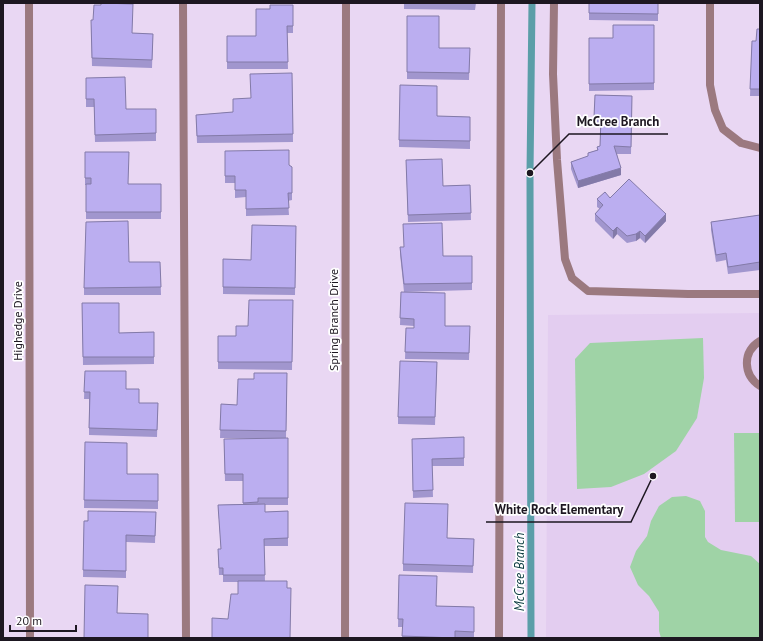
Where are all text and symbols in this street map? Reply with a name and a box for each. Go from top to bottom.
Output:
callout: McCree Branch [569,109,668,134]
text: McCree Branch [577,113,659,130]
street label: Spring Branch Drive [326,269,341,371]
street label: Highedge Drive [10,281,25,361]
callout: White Rock Elementary [486,497,631,522]
text: White Rock Elementary [495,501,624,518]
water label: McCree Branch [511,533,528,611]
scale bar [10,607,76,633]
text: 20 m [16,613,42,628]

